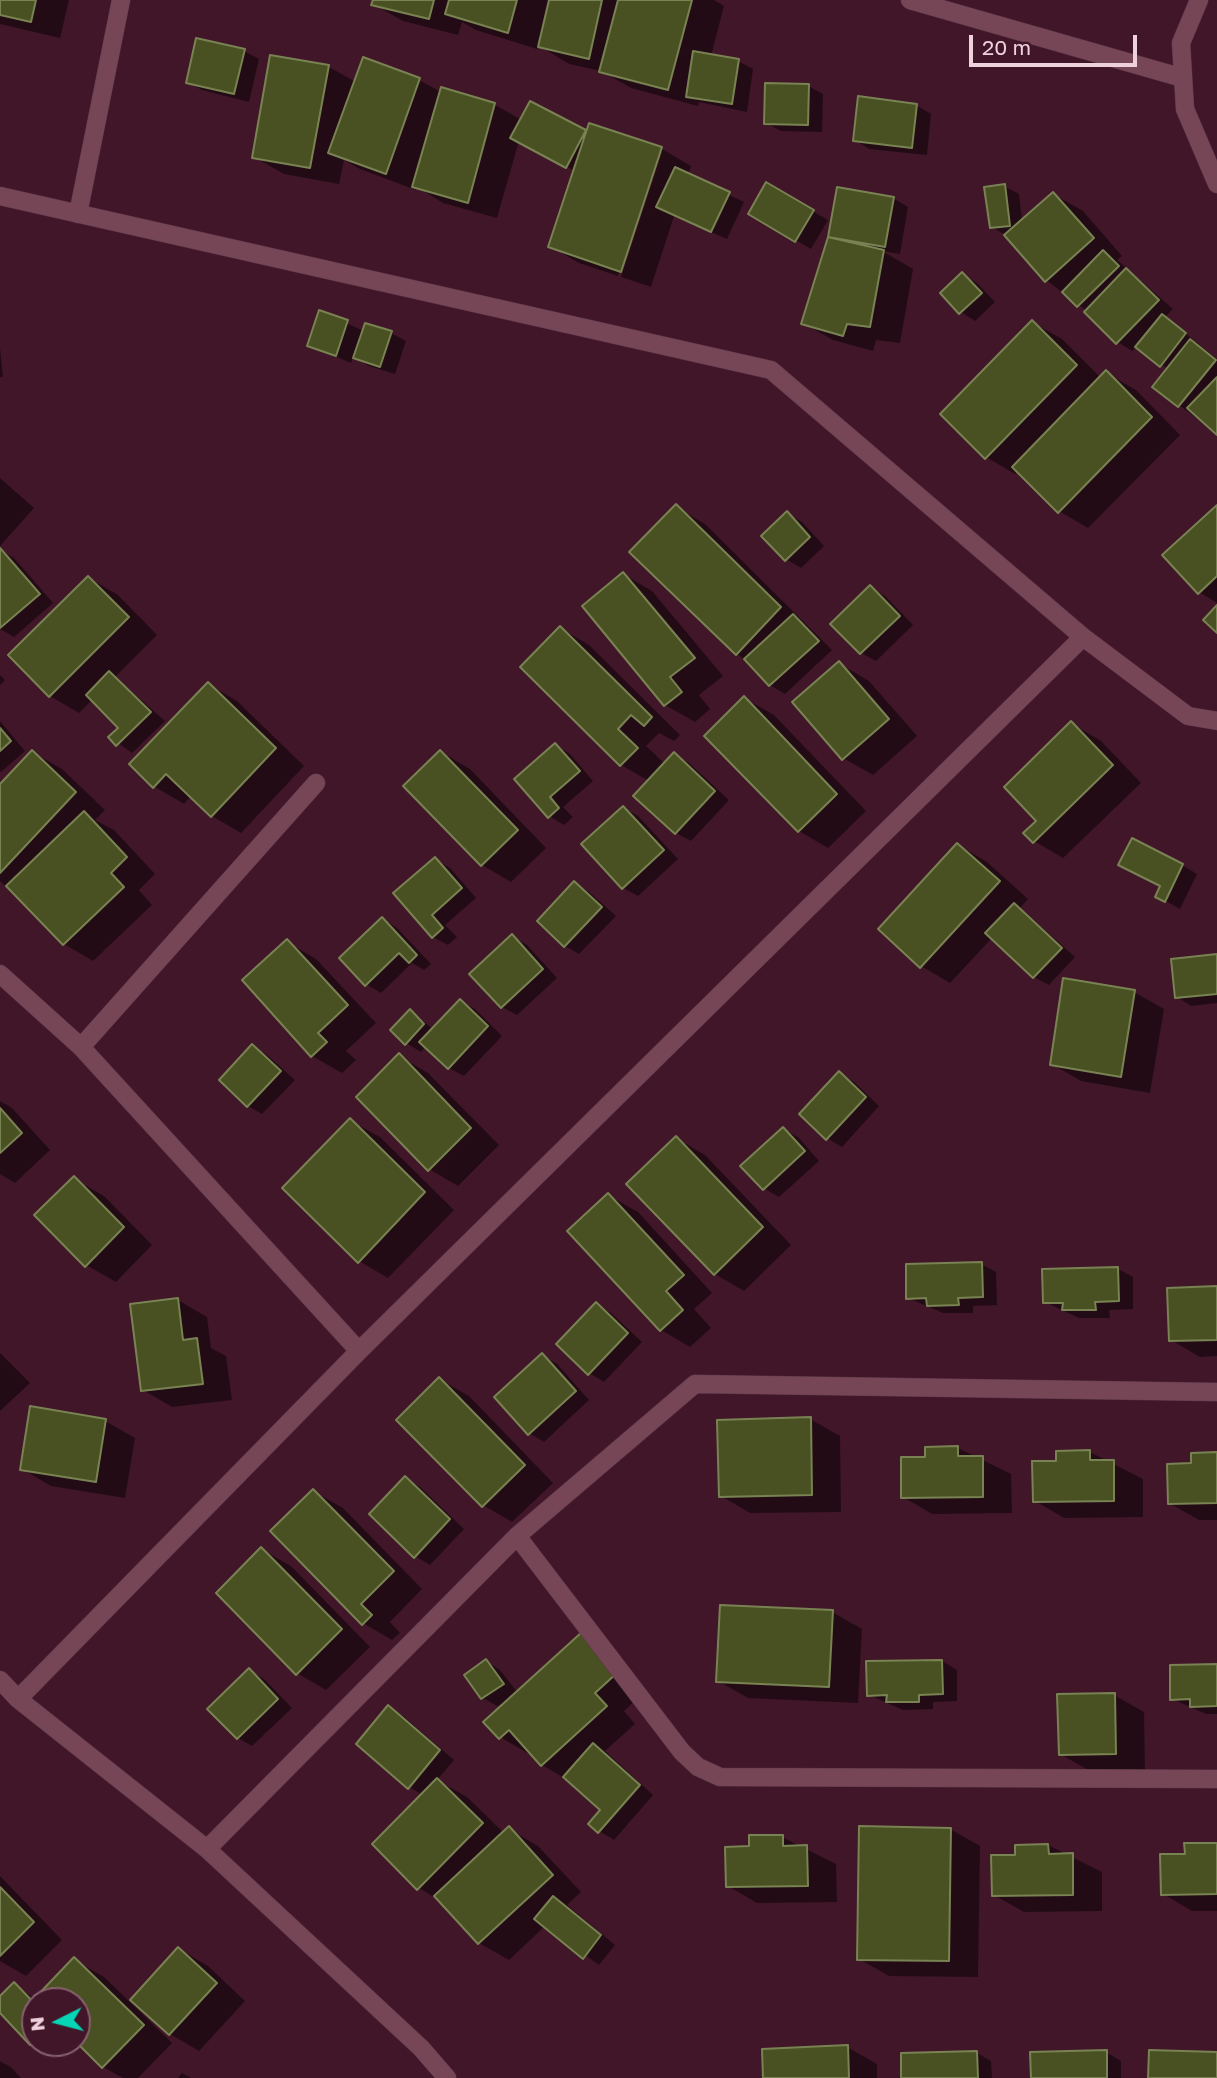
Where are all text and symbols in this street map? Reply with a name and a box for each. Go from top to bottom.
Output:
scale bar [972,21,1140,65]
text: 20 m [982,34,1031,60]
north arrow [21,1987,91,2057]
text: N [24,2016,49,2032]

